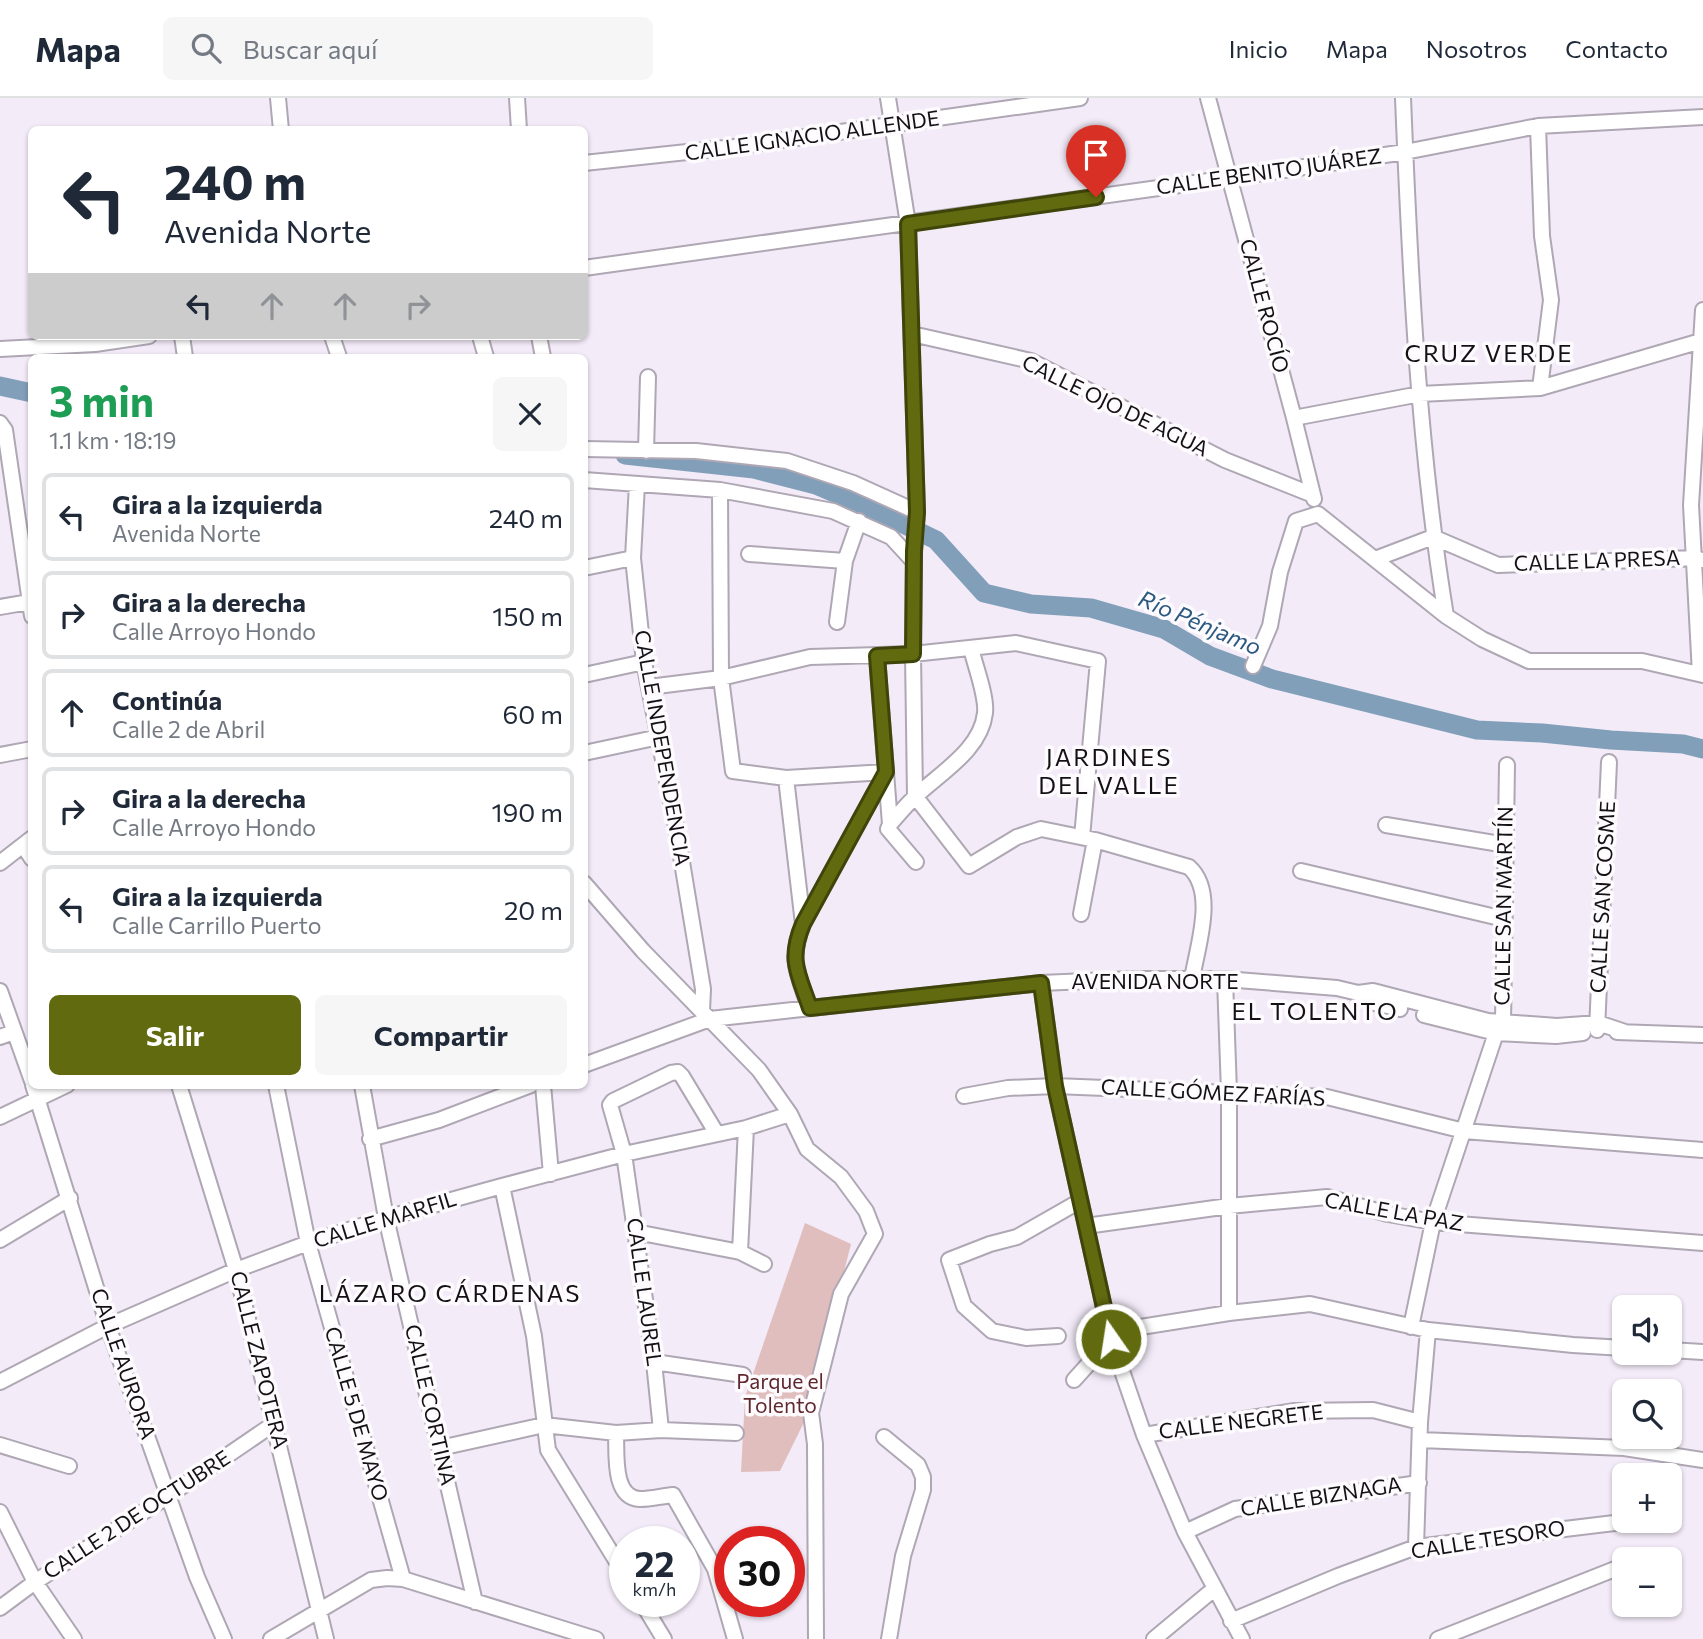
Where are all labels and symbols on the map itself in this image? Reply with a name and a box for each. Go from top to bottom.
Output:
street label: CALLE IGNACIO ALLENDE [683,104,941,165]
pin [1066,125,1126,197]
street label: CALLE BENITO JUÁREZ [1155,142,1383,199]
street label: CALLE ROCÍO [1236,236,1295,375]
district label: CRUZ VERDE [1404,338,1574,367]
street label: CALLE OJO DE AGUA [1018,349,1213,461]
street label: CALLE LA PRESA [1513,544,1681,575]
water label: Río Pénjamo [1135,584,1266,660]
street label: CALLE INDEPENDENCIA [630,628,697,868]
district label: JARDINES DEL VALLE [1038,742,1180,799]
street label: CALLE SAN COSME [1584,800,1619,994]
street label: CALLE SAN MARTÍN [1488,806,1517,1006]
street label: AVENIDA NORTE [1071,968,1239,993]
district label: EL TOLENTO [1231,996,1399,1025]
street label: CALLE GÓMEZ FARÍAS [1100,1073,1326,1110]
street label: CALLE MARFIL [310,1185,459,1252]
street label: CALLE LA PAZ [1323,1186,1466,1235]
street label: CALLE LAUREL [623,1216,668,1367]
street label: CALLE ZAPOTERA [226,1268,295,1451]
district label: LÁZARO CÁRDENAS [319,1278,581,1307]
street label: CALLE AURORA [87,1285,162,1442]
position arrow [1074,1302,1148,1376]
street label: CALLE CORTINA [401,1322,462,1488]
street label: CALLE 5 DE MAYO [321,1324,394,1504]
park label: Parque el Tolento [736,1368,824,1417]
street label: CALLE NEGRETE [1157,1398,1325,1443]
street label: CALLE 2 DE OCTUBRE [38,1444,234,1583]
street label: CALLE BIZNAGA [1239,1470,1403,1521]
street label: CALLE TESORO [1409,1514,1567,1563]
speed limit sign: 30 [714,1526,805,1617]

